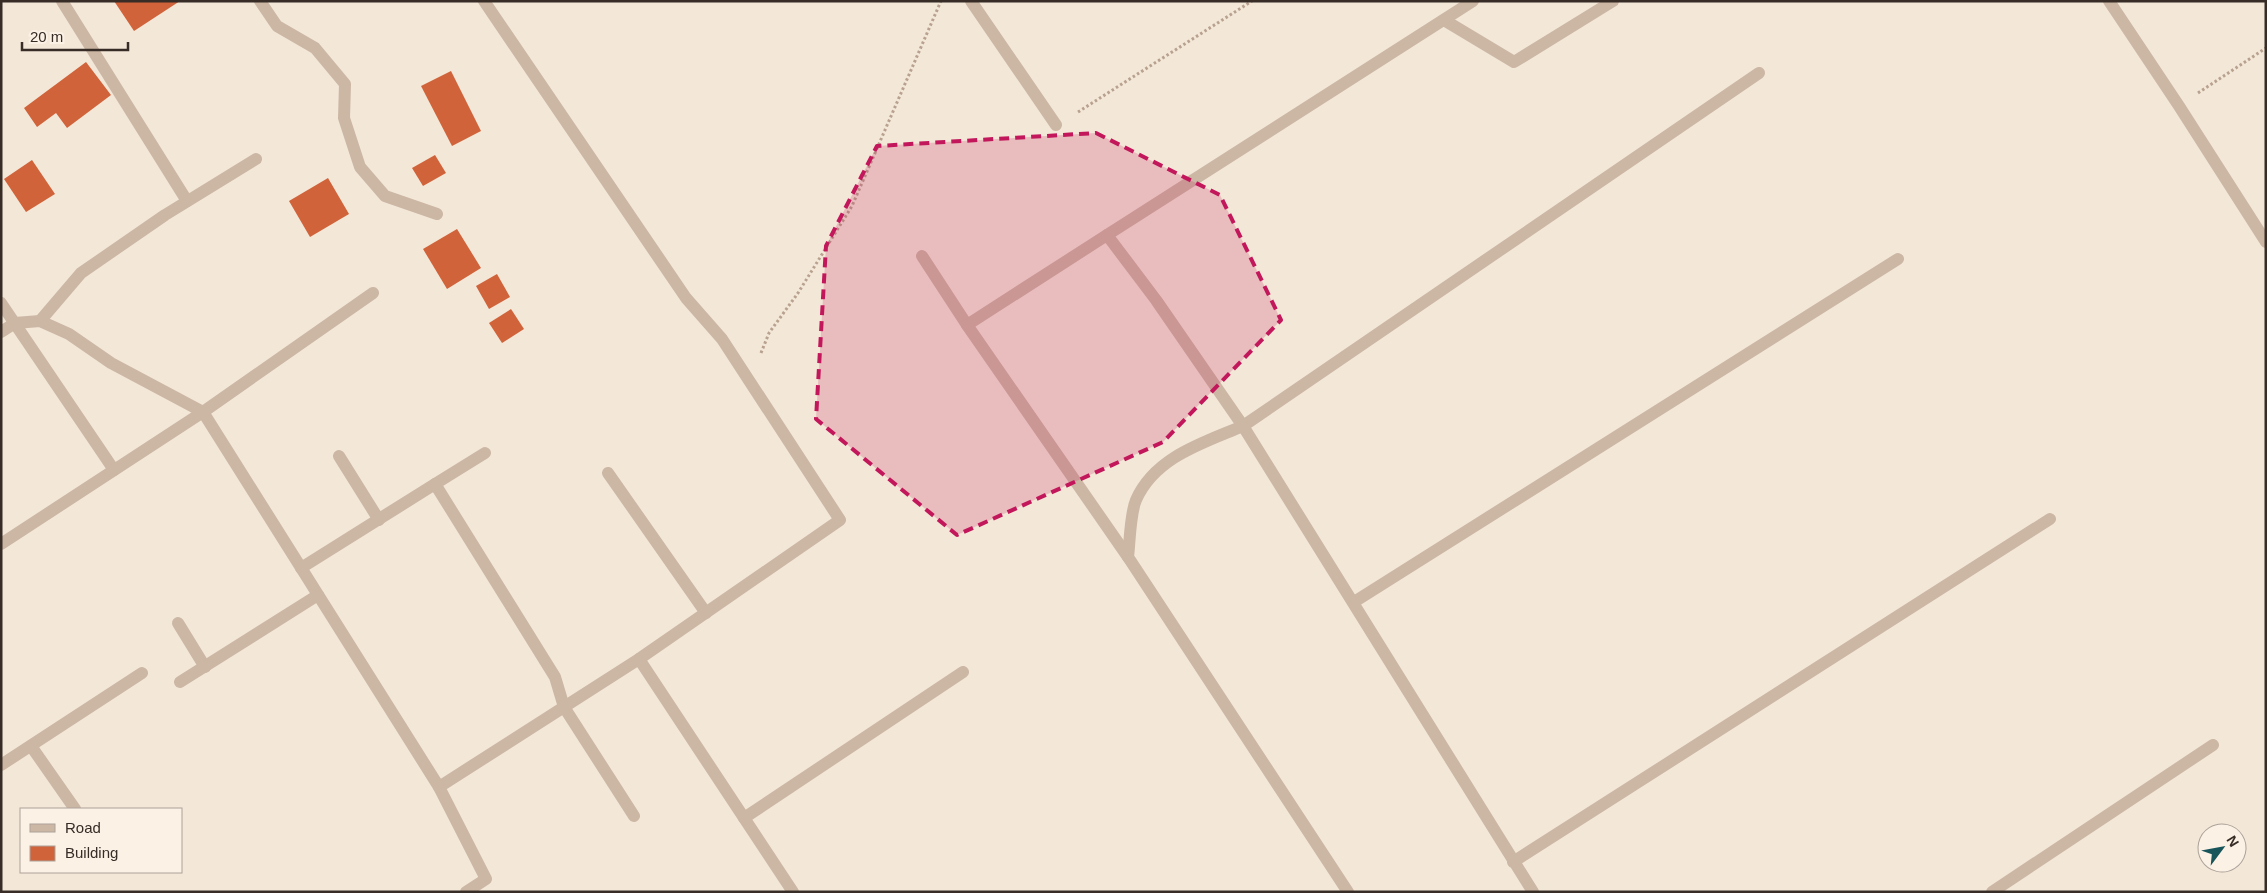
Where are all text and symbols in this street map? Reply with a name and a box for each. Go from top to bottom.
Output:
scale bar [22,20,129,52]
text: 20 m [30,28,63,45]
legend [20,808,182,873]
text: Road [65,819,101,836]
north arrow [2197,823,2247,873]
text: N [2224,833,2242,850]
text: Building [65,844,118,861]

